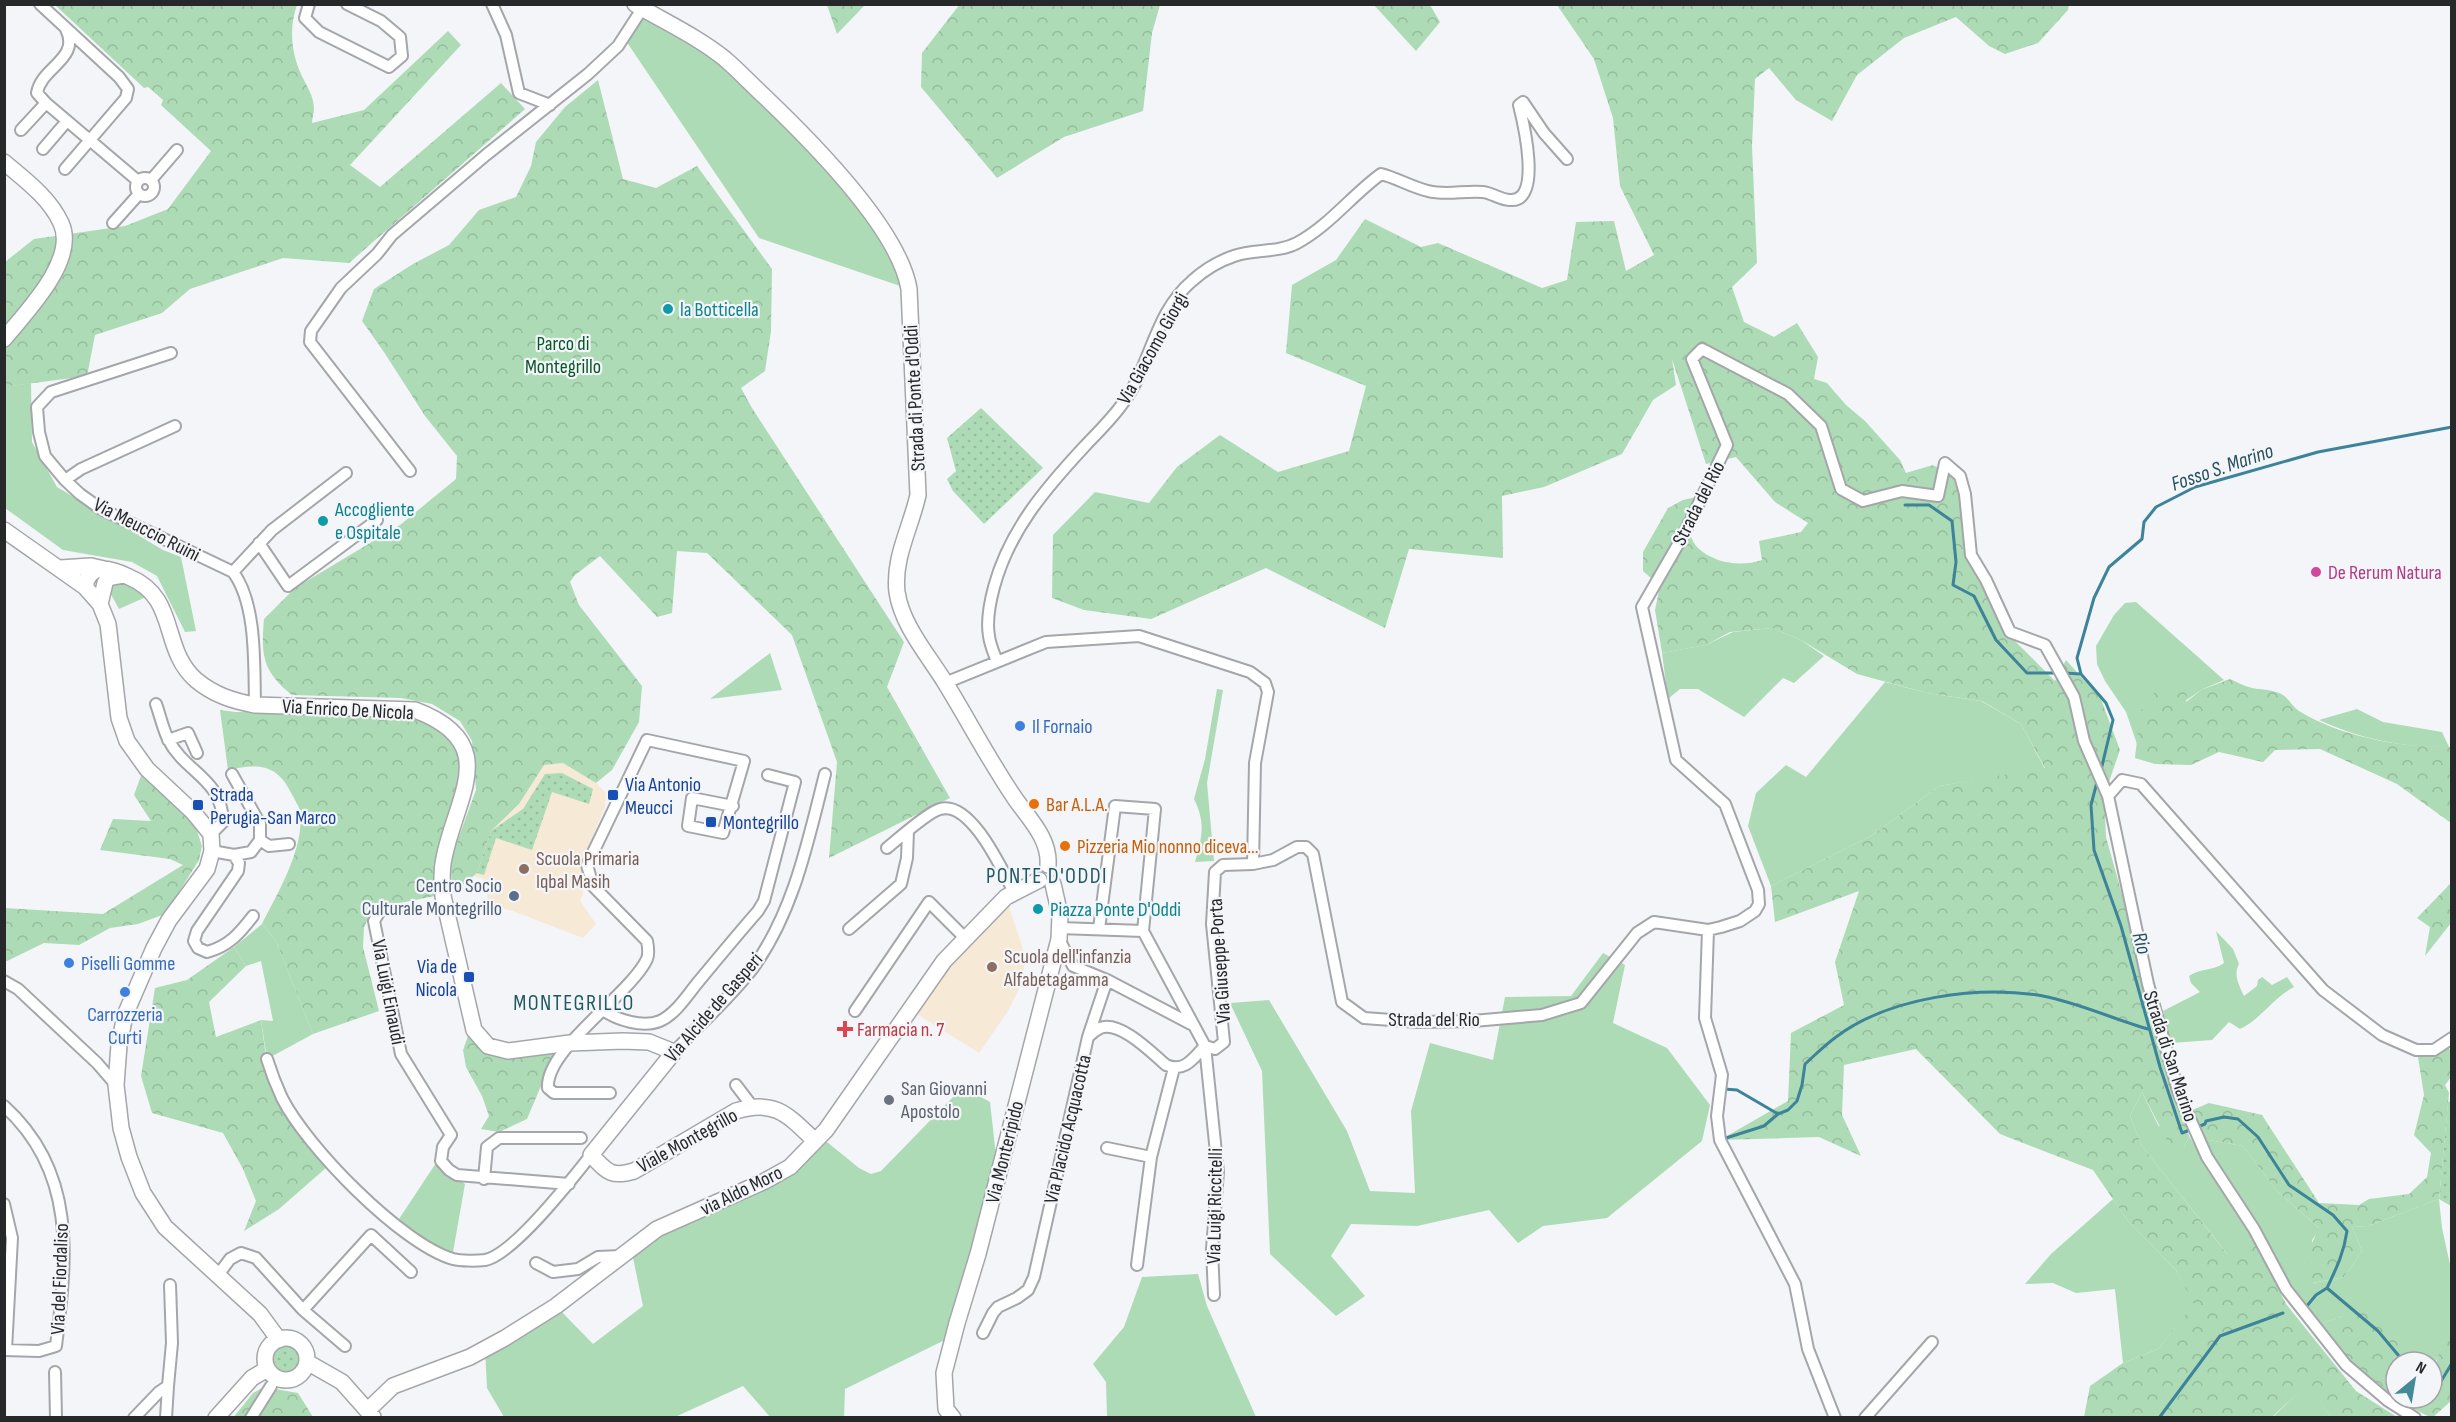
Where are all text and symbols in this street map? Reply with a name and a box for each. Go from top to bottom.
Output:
street label: Via Giacomo Giorgi [1112,288,1194,409]
place label: la Botticella [680,298,759,322]
marker: la Botticella [661,302,675,316]
street label: Strada di Ponte d'Oddi [899,324,931,472]
park label: Parco di Montegrillo [525,332,601,379]
water label: Fosso S. Marino [2168,438,2277,497]
street label: Strada del Rio [1667,457,1730,550]
street label: Via Meuccio Ruini [89,493,204,567]
place label: Accogliente e Ospitale [334,498,414,545]
marker: Accogliente e Ospitale [316,514,330,528]
place label: De Rerum Natura [2328,561,2442,585]
marker: De Rerum Natura [2309,565,2323,579]
street label: Via Enrico De Nicola [281,695,414,725]
place label: Il Fornaio [1032,715,1093,739]
marker: Il Fornaio [1013,719,1027,733]
place label: Via Antonio Meucci [625,773,701,820]
place label: Strada Perugia-San Marco [210,783,336,830]
marker: Via Antonio Meucci [606,788,620,802]
place label: Bar A.L.A. [1046,793,1108,817]
marker: Bar A.L.A. [1027,797,1041,811]
marker: Strada Perugia-San Marco [191,798,205,812]
place label: Montegrillo [723,811,799,835]
marker: Montegrillo [704,815,718,829]
place label: Pizzeria Mio nonno diceva... [1077,835,1259,859]
marker: Pizzeria Mio nonno diceva... [1058,839,1072,853]
place label: Scuola Primaria Iqbal Masih [536,847,639,894]
marker: Scuola Primaria Iqbal Masih [517,862,531,876]
district label: PONTE D'ODDI [986,863,1108,890]
place label: Centro Socio Culturale Montegrillo [362,874,502,921]
marker: Centro Socio Culturale Montegrillo [507,889,521,903]
place label: Piazza Ponte D'Oddi [1050,898,1181,922]
street label: Via Giuseppe Porta [1204,898,1236,1024]
marker: Piazza Ponte D'Oddi [1031,902,1045,916]
water label: Rio [2126,929,2157,958]
street label: Via Luigi Einaudi [366,938,410,1047]
place label: Scuola dell'infanzia Alfabetagamma [1003,945,1131,992]
street label: Via Alcide de Gasperi [660,948,768,1067]
place label: Piselli Gomme [81,952,175,976]
place label: Via de Nicola [415,955,457,1002]
marker: Piselli Gomme [62,956,76,970]
marker: Scuola dell'infanzia Alfabetagamma [985,960,999,974]
marker: Via de Nicola [462,970,476,984]
marker: Carrozzeria Curti [118,985,132,999]
street label: Strada di San Marino [2138,988,2202,1125]
district label: MONTEGRILLO [513,990,635,1017]
place label: Carrozzeria Curti [87,1003,163,1050]
street label: Strada del Rio [1388,1008,1480,1032]
place label: Farmacia n. 7 [857,1018,944,1042]
marker: Farmacia n. 7 [838,1022,852,1036]
street label: Via Placido Acquacotta [1039,1052,1097,1206]
place label: San Giovanni Apostolo [900,1077,987,1124]
marker: San Giovanni Apostolo [882,1093,896,1107]
street label: Via Monteripido [981,1099,1029,1206]
street label: Viale Montegrillo [633,1103,742,1178]
street label: Via Luigi Riccitelli [1202,1148,1228,1264]
street label: via Aldo Moro [696,1161,787,1221]
street label: Via del Fiordaliso [46,1223,74,1335]
north arrow [2384,1350,2444,1410]
text: N [2412,1358,2429,1379]

